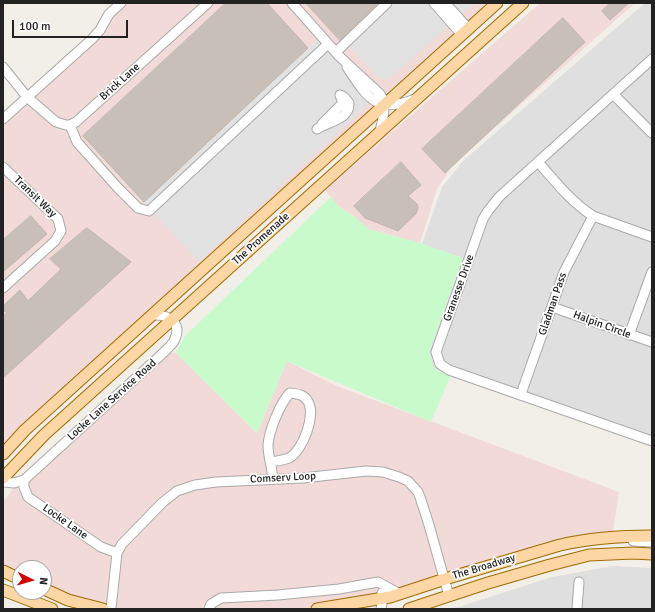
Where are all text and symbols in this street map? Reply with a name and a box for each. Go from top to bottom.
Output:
scale bar [14,12,130,38]
text: 100 m [19,19,51,34]
street label: Brick Lane [97,61,143,103]
street label: Transit Way [11,174,59,220]
street label: The Promenade [230,210,292,268]
street label: Granesse Drive [441,253,477,323]
street label: Gladman Pass [536,271,570,337]
street label: Halpin Circle [571,308,633,342]
street label: Locke Lane Service Road [65,357,159,443]
street label: Comserv Loop [250,470,316,486]
street label: Locke Lane [40,502,90,542]
street label: The Broadway [451,551,517,583]
north arrow [12,560,52,600]
text: N [37,577,50,585]

